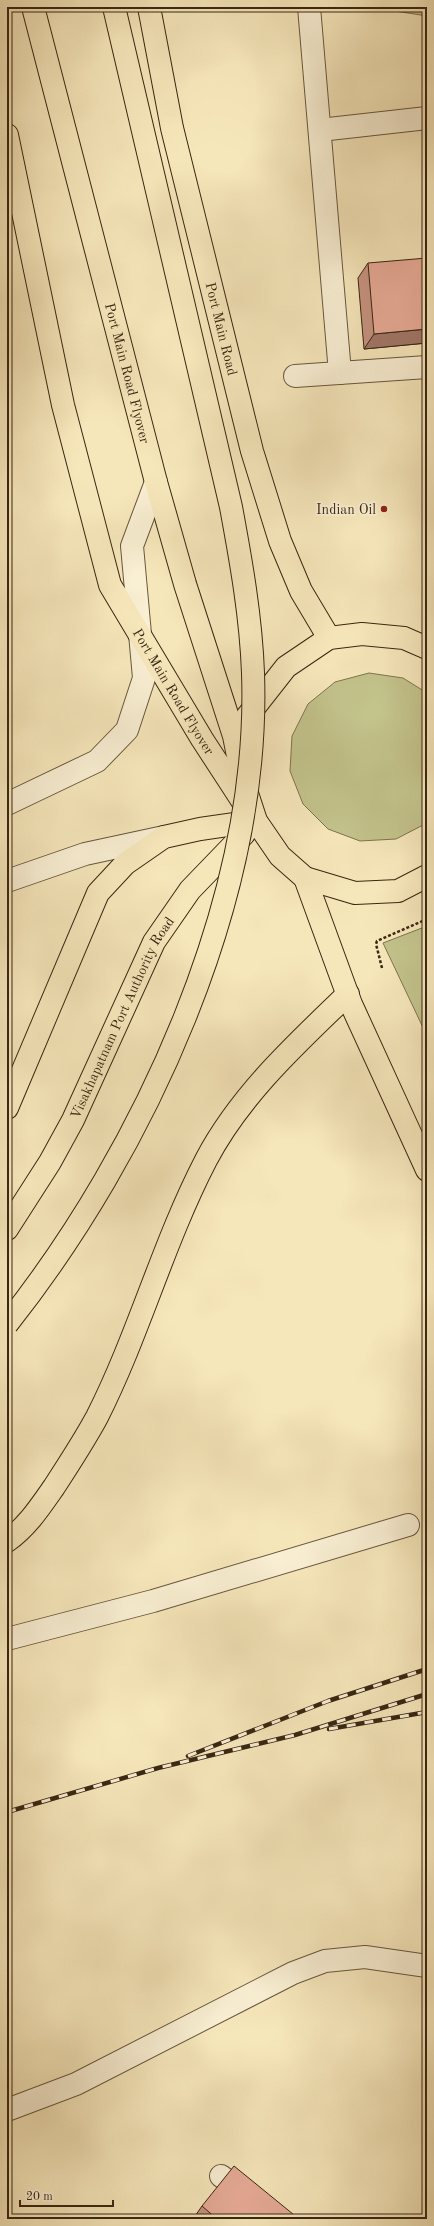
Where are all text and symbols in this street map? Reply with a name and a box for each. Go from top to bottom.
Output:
street label: Port Main Road [202,281,239,377]
street label: Port Main Road Flyover [102,301,152,445]
place label: Indian Oil [316,503,376,517]
marker: Indian Oil [379,504,389,514]
street label: Port Main Road Flyover [130,626,217,758]
street label: Visakhapatnam Port Authority Road [68,915,177,1121]
scale bar [20,2182,113,2208]
text: 20 m [26,2191,53,2203]

